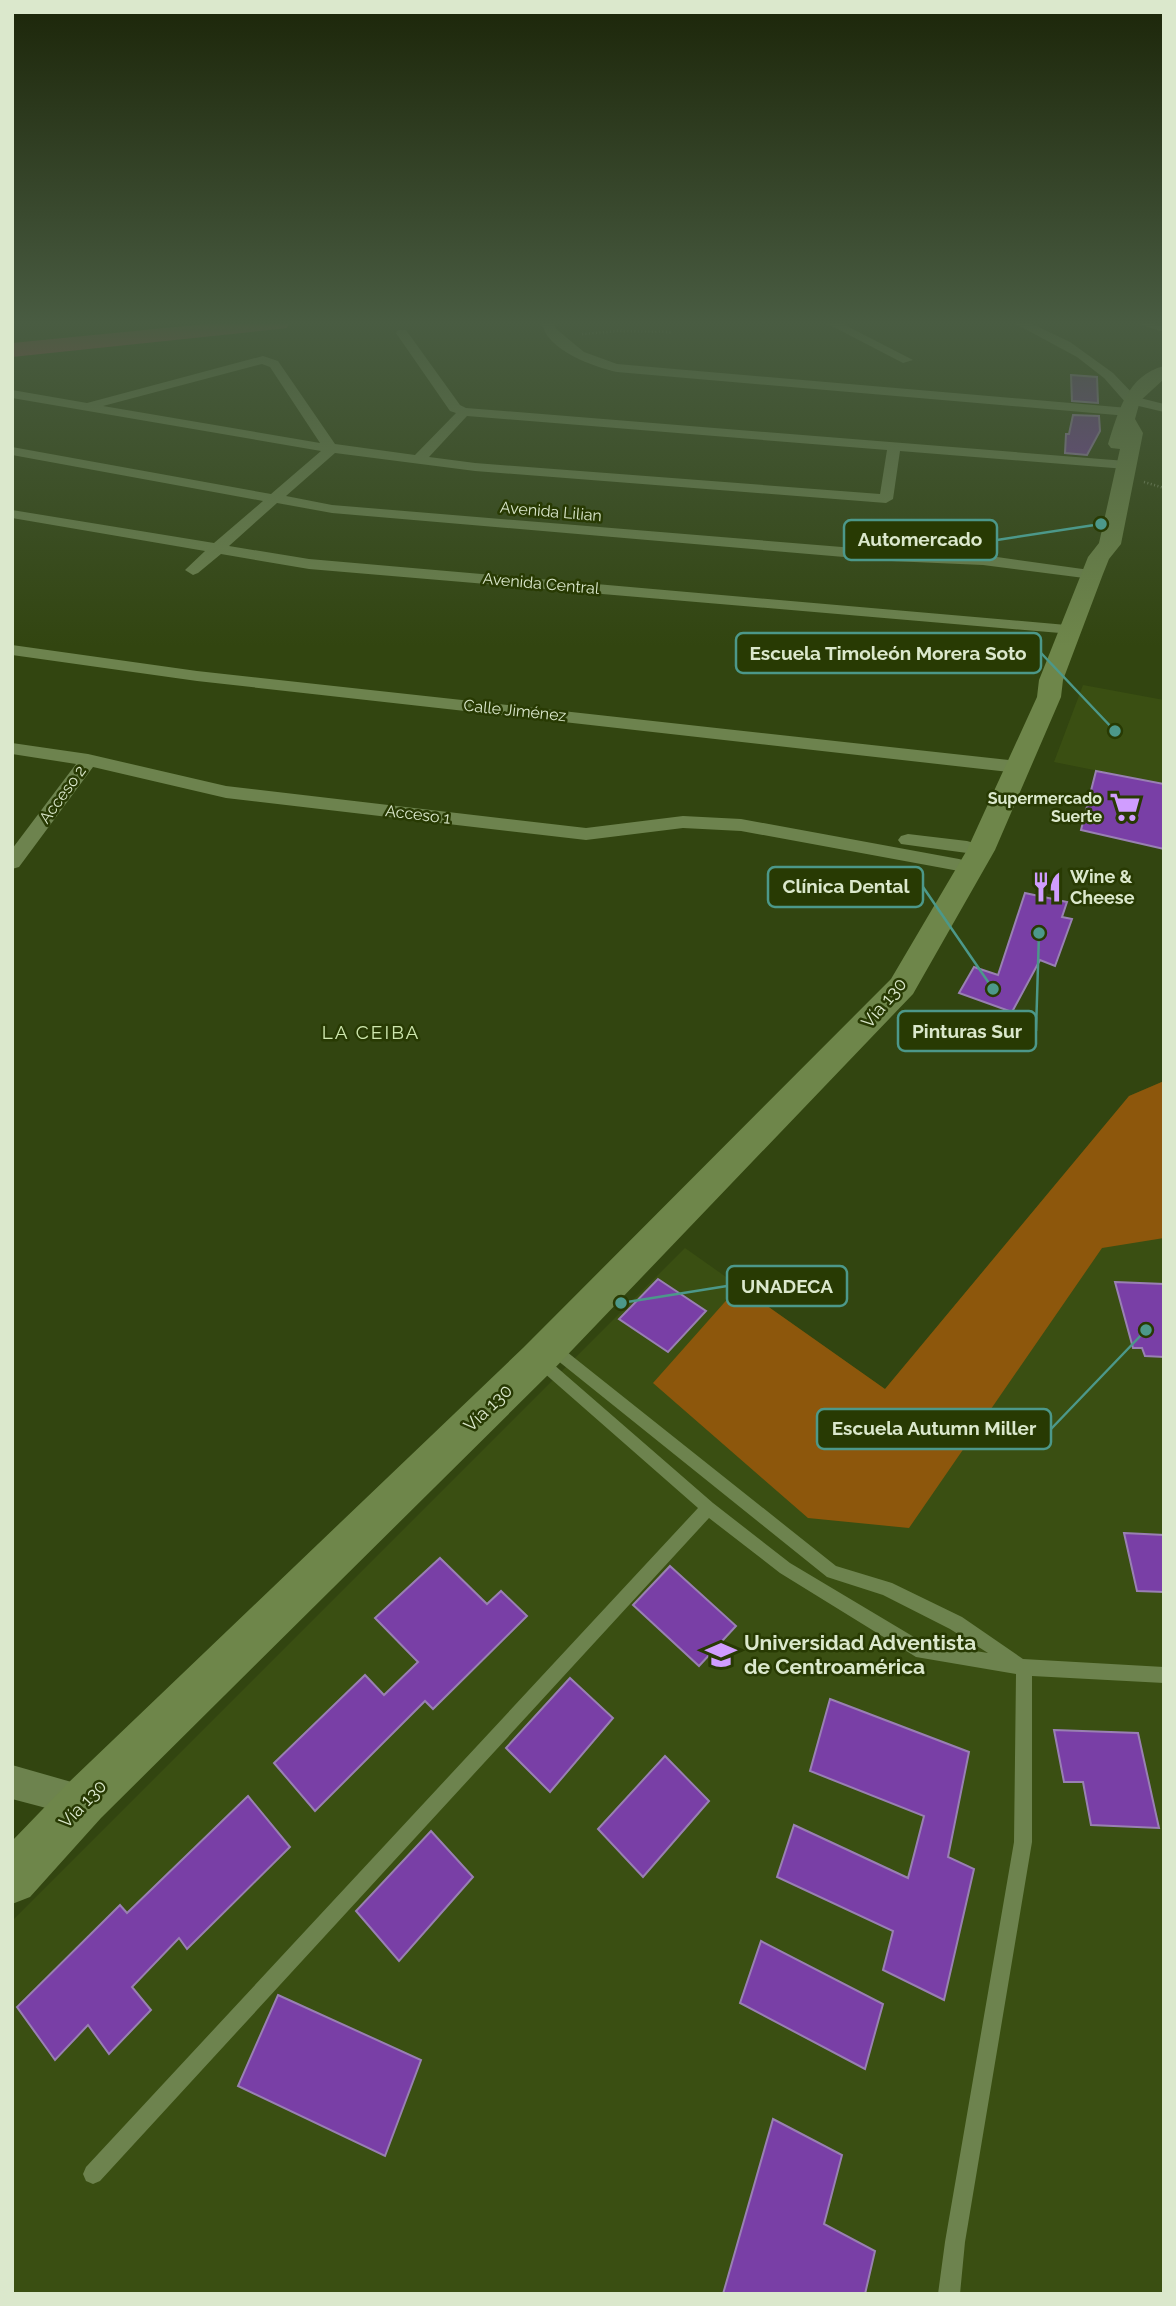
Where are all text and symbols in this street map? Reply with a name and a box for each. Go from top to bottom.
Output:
street label: Avenida Lilian [499,498,603,525]
callout: Automercado [844,520,997,560]
text: Automercado [858,528,982,550]
street label: Avenida Central [482,569,601,598]
callout: Escuela Timoleón Morera Soto [736,633,1041,673]
text: Escuela Timoleón Morera Soto [749,642,1027,664]
street label: Calle Jiménez [463,696,567,725]
street label: Acceso 2 [35,762,90,827]
place label: Supermercado Suerte [988,789,1102,826]
supermarket icon: Supermercado Suerte [1108,790,1142,824]
street label: Acceso 1 [384,801,452,828]
place label: Wine & Cheese [1070,866,1135,908]
callout: Clínica Dental [768,867,923,907]
restaurant icon: Wine & Cheese [1030,870,1064,904]
text: Clínica Dental [782,875,910,897]
street label: Vía 130 [857,973,911,1032]
callout: Pinturas Sur [898,1011,1036,1051]
text: Pinturas Sur [912,1020,1023,1042]
district label: LA CEIBA [322,1021,420,1043]
callout: UNADECA [727,1266,847,1306]
text: UNADECA [741,1275,833,1297]
street label: Vía 130 [459,1380,516,1436]
callout: Escuela Autumn Miller [817,1409,1051,1449]
text: Escuela Autumn Miller [832,1417,1037,1439]
place label: Universidad Adventista de Centroamérica [744,1630,976,1679]
school or university icon: Universidad Adventista de Centroamérica [704,1638,738,1672]
street label: Vía 130 [55,1775,111,1832]

